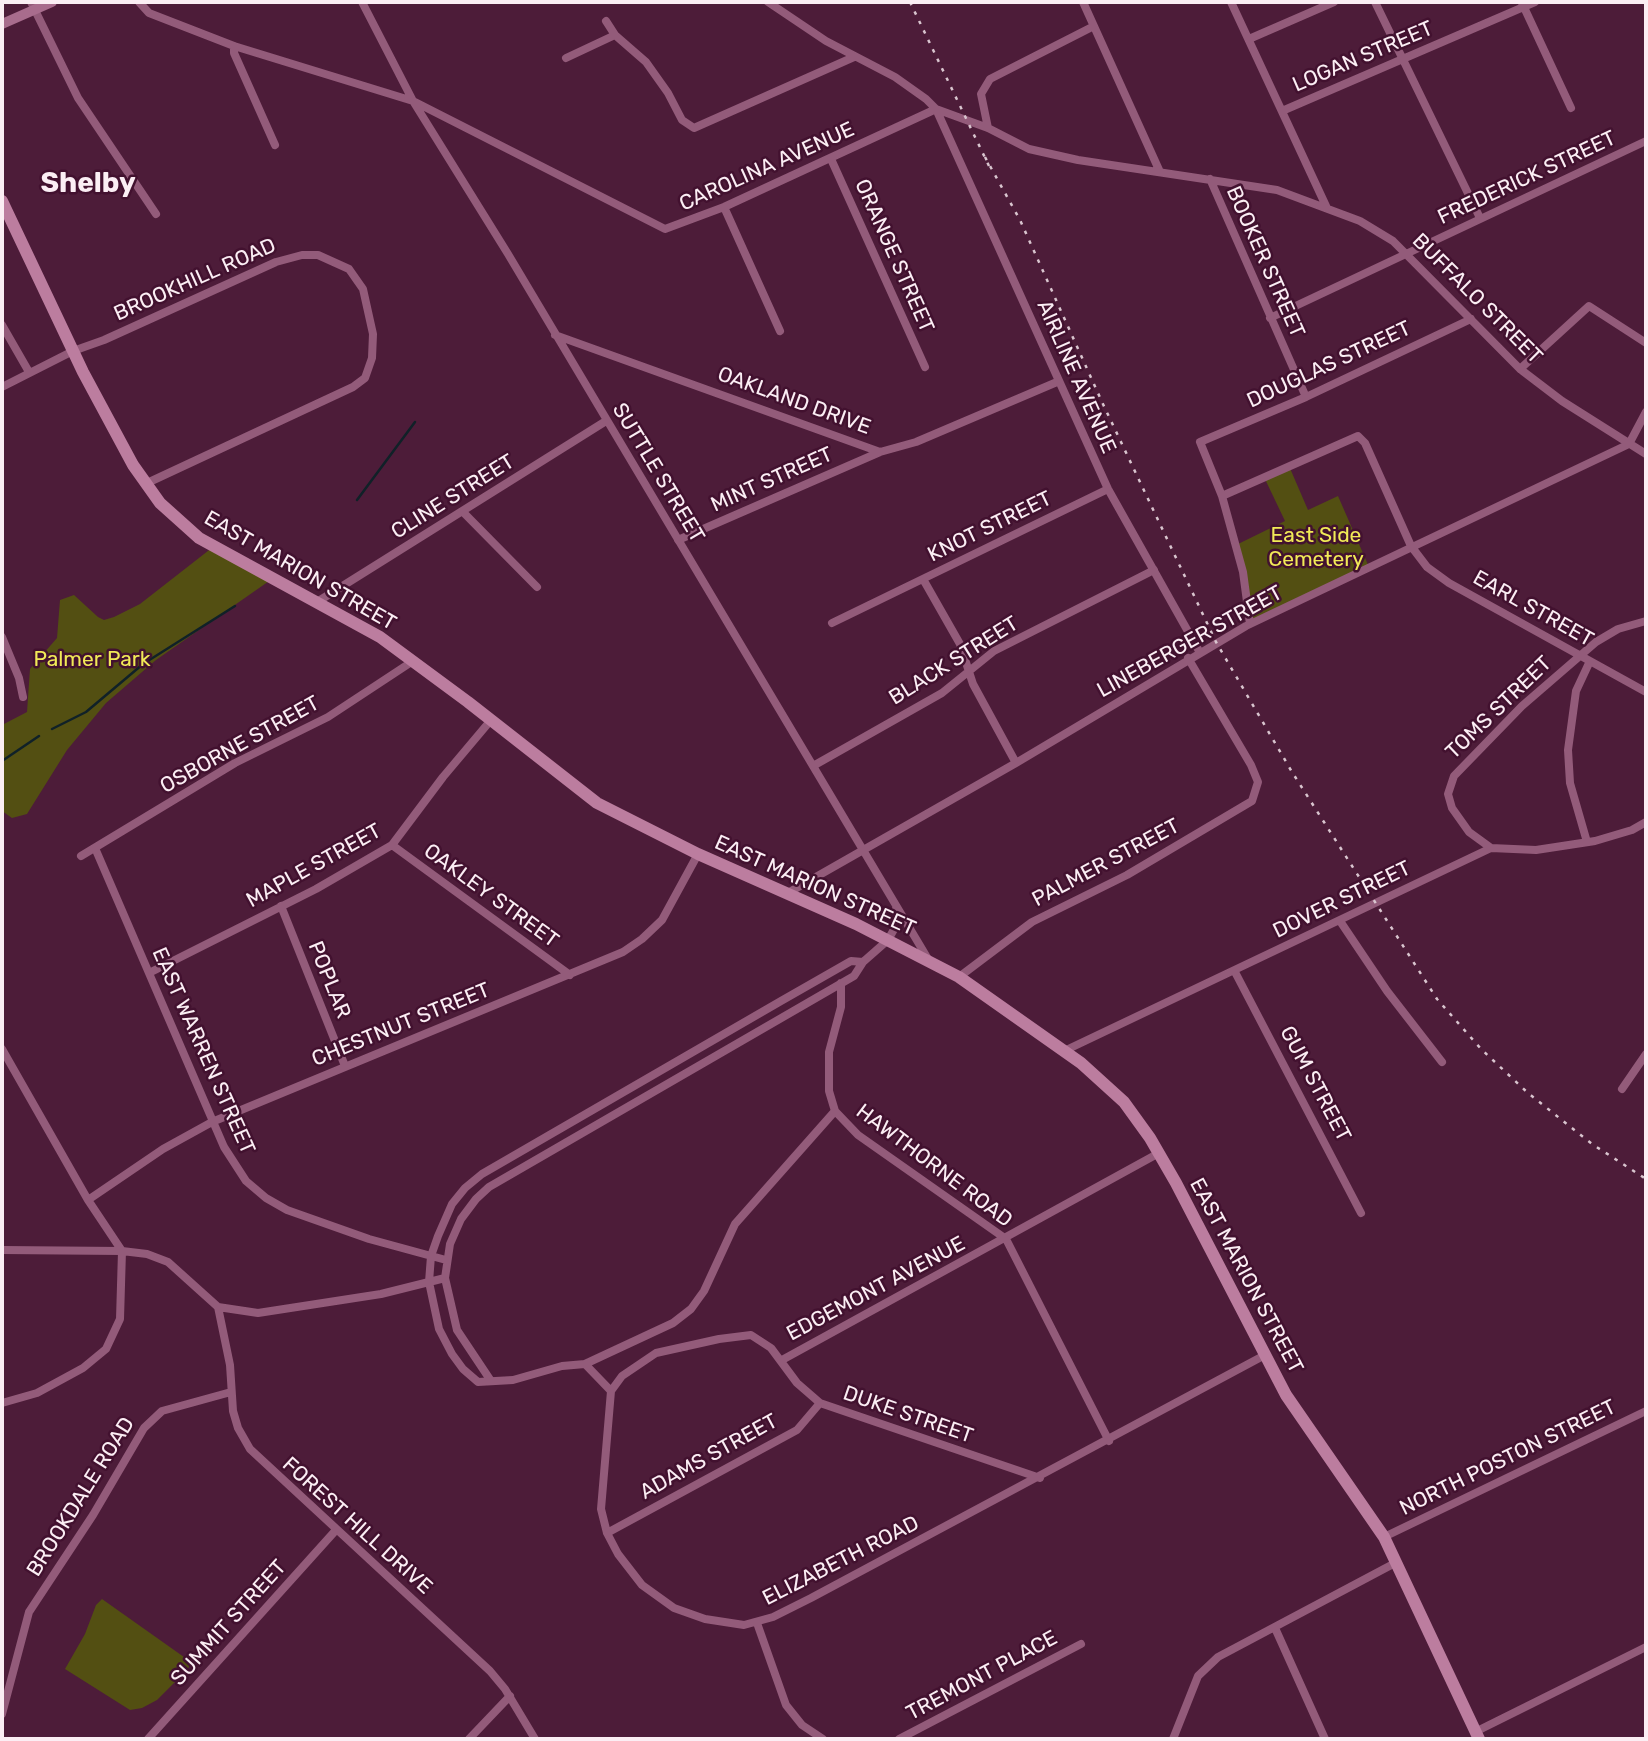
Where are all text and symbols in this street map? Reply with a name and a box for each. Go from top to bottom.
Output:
street label: LOGAN STREET [1289,16,1437,98]
street label: CAROLINA AVENUE [676,117,858,217]
street label: FREDERICK STREET [1434,126,1620,230]
district label: Shelby [40,167,136,201]
street label: ORANGE STREET [849,175,939,337]
street label: BOOKER STREET [1220,182,1310,342]
street label: BUFFALO STREET [1407,229,1547,369]
street label: BROOKHILL ROAD [110,233,280,327]
street label: AIRLINE AVENUE [1031,296,1121,458]
street label: DOUGLAS STREET [1243,316,1415,414]
street label: OAKLAND DRIVE [714,362,874,440]
street label: SUTTLE STREET [606,399,710,547]
street label: MINT STREET [707,442,837,518]
street label: CLINE STREET [387,449,519,545]
street label: KNOT STREET [924,486,1056,568]
street label: EAST MARION STREET [200,506,400,636]
park label: East Side Cemetery [1268,523,1364,573]
street label: EARL STREET [1468,566,1598,652]
street label: LINEBERGER STREET [1093,581,1287,703]
street label: BLACK STREET [885,611,1023,711]
park label: Palmer Park [33,647,151,673]
street label: TOMS STREET [1441,651,1557,765]
street label: OSBORNE STREET [156,691,324,799]
street label: PALMER STREET [1028,814,1184,912]
street label: MAPLE STREET [242,819,386,913]
street label: EAST MARION STREET [711,830,919,942]
street label: OAKLEY STREET [419,839,563,953]
street label: DOVER STREET [1269,856,1415,944]
street label: POPLAR [302,938,356,1022]
street label: EAST WARREN STREET [146,944,260,1158]
street label: CHESTNUT STREET [308,978,494,1072]
street label: GUM STREET [1274,1022,1356,1146]
street label: HAWTHORNE ROAD [851,1099,1017,1233]
street label: EAST MARION STREET [1184,1174,1308,1378]
street label: EDGEMONT AVENUE [782,1231,970,1347]
street label: DUKE STREET [840,1381,976,1449]
street label: NORTH POSTON STREET [1396,1395,1620,1521]
street label: ADAMS STREET [636,1409,782,1505]
street label: BROOKDALE ROAD [22,1413,140,1581]
street label: FOREST HILL DRIVE [277,1452,437,1600]
street label: ELIZABETH ROAD [759,1511,923,1611]
street label: SUMMIT STREET [166,1555,292,1691]
street label: TREMONT PLACE [902,1626,1062,1726]

